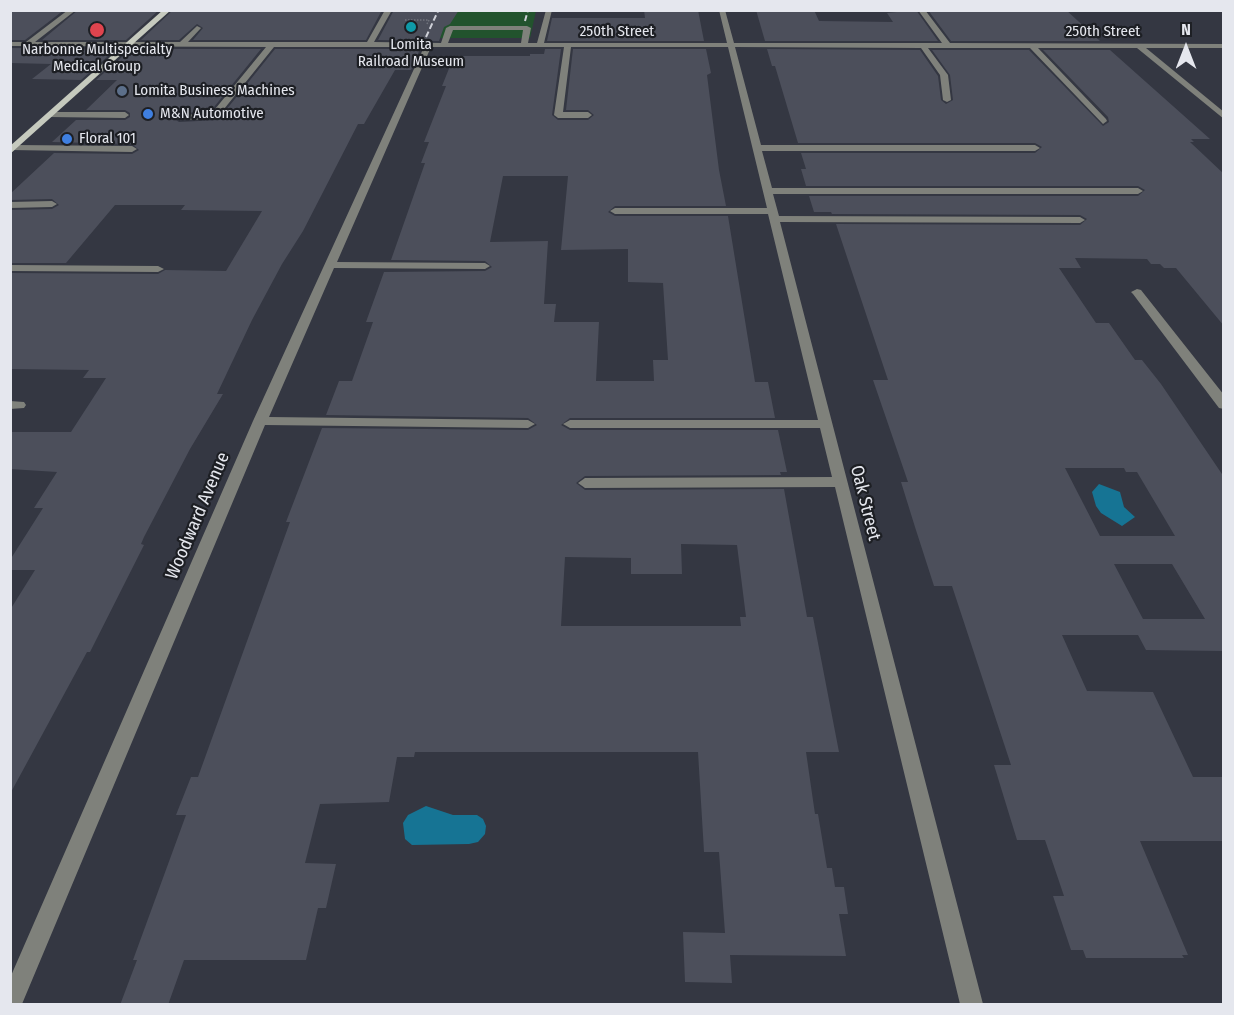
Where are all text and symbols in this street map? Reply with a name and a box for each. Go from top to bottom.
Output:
north arrow [1156,18,1216,78]
marker: Lomita Railroad Museum [404,20,418,34]
text: N [1181,20,1191,39]
marker: Narbonne Multispecialty Medical Group [88,21,106,39]
street label: 250th Street [580,23,654,41]
street label: 250th Street [1066,23,1140,41]
place label: Lomita Railroad Museum [358,36,464,71]
place label: Narbonne Multispecialty Medical Group [22,41,172,76]
place label: Lomita Business Machines [134,82,295,100]
marker: Lomita Business Machines [115,84,129,98]
place label: M&N Automotive [160,105,264,123]
marker: M&N Automotive [141,107,155,121]
place label: Floral 101 [79,130,136,148]
marker: Floral 101 [60,132,74,146]
street label: Woodward Avenue [161,449,235,583]
street label: Oak Street [845,463,885,543]

